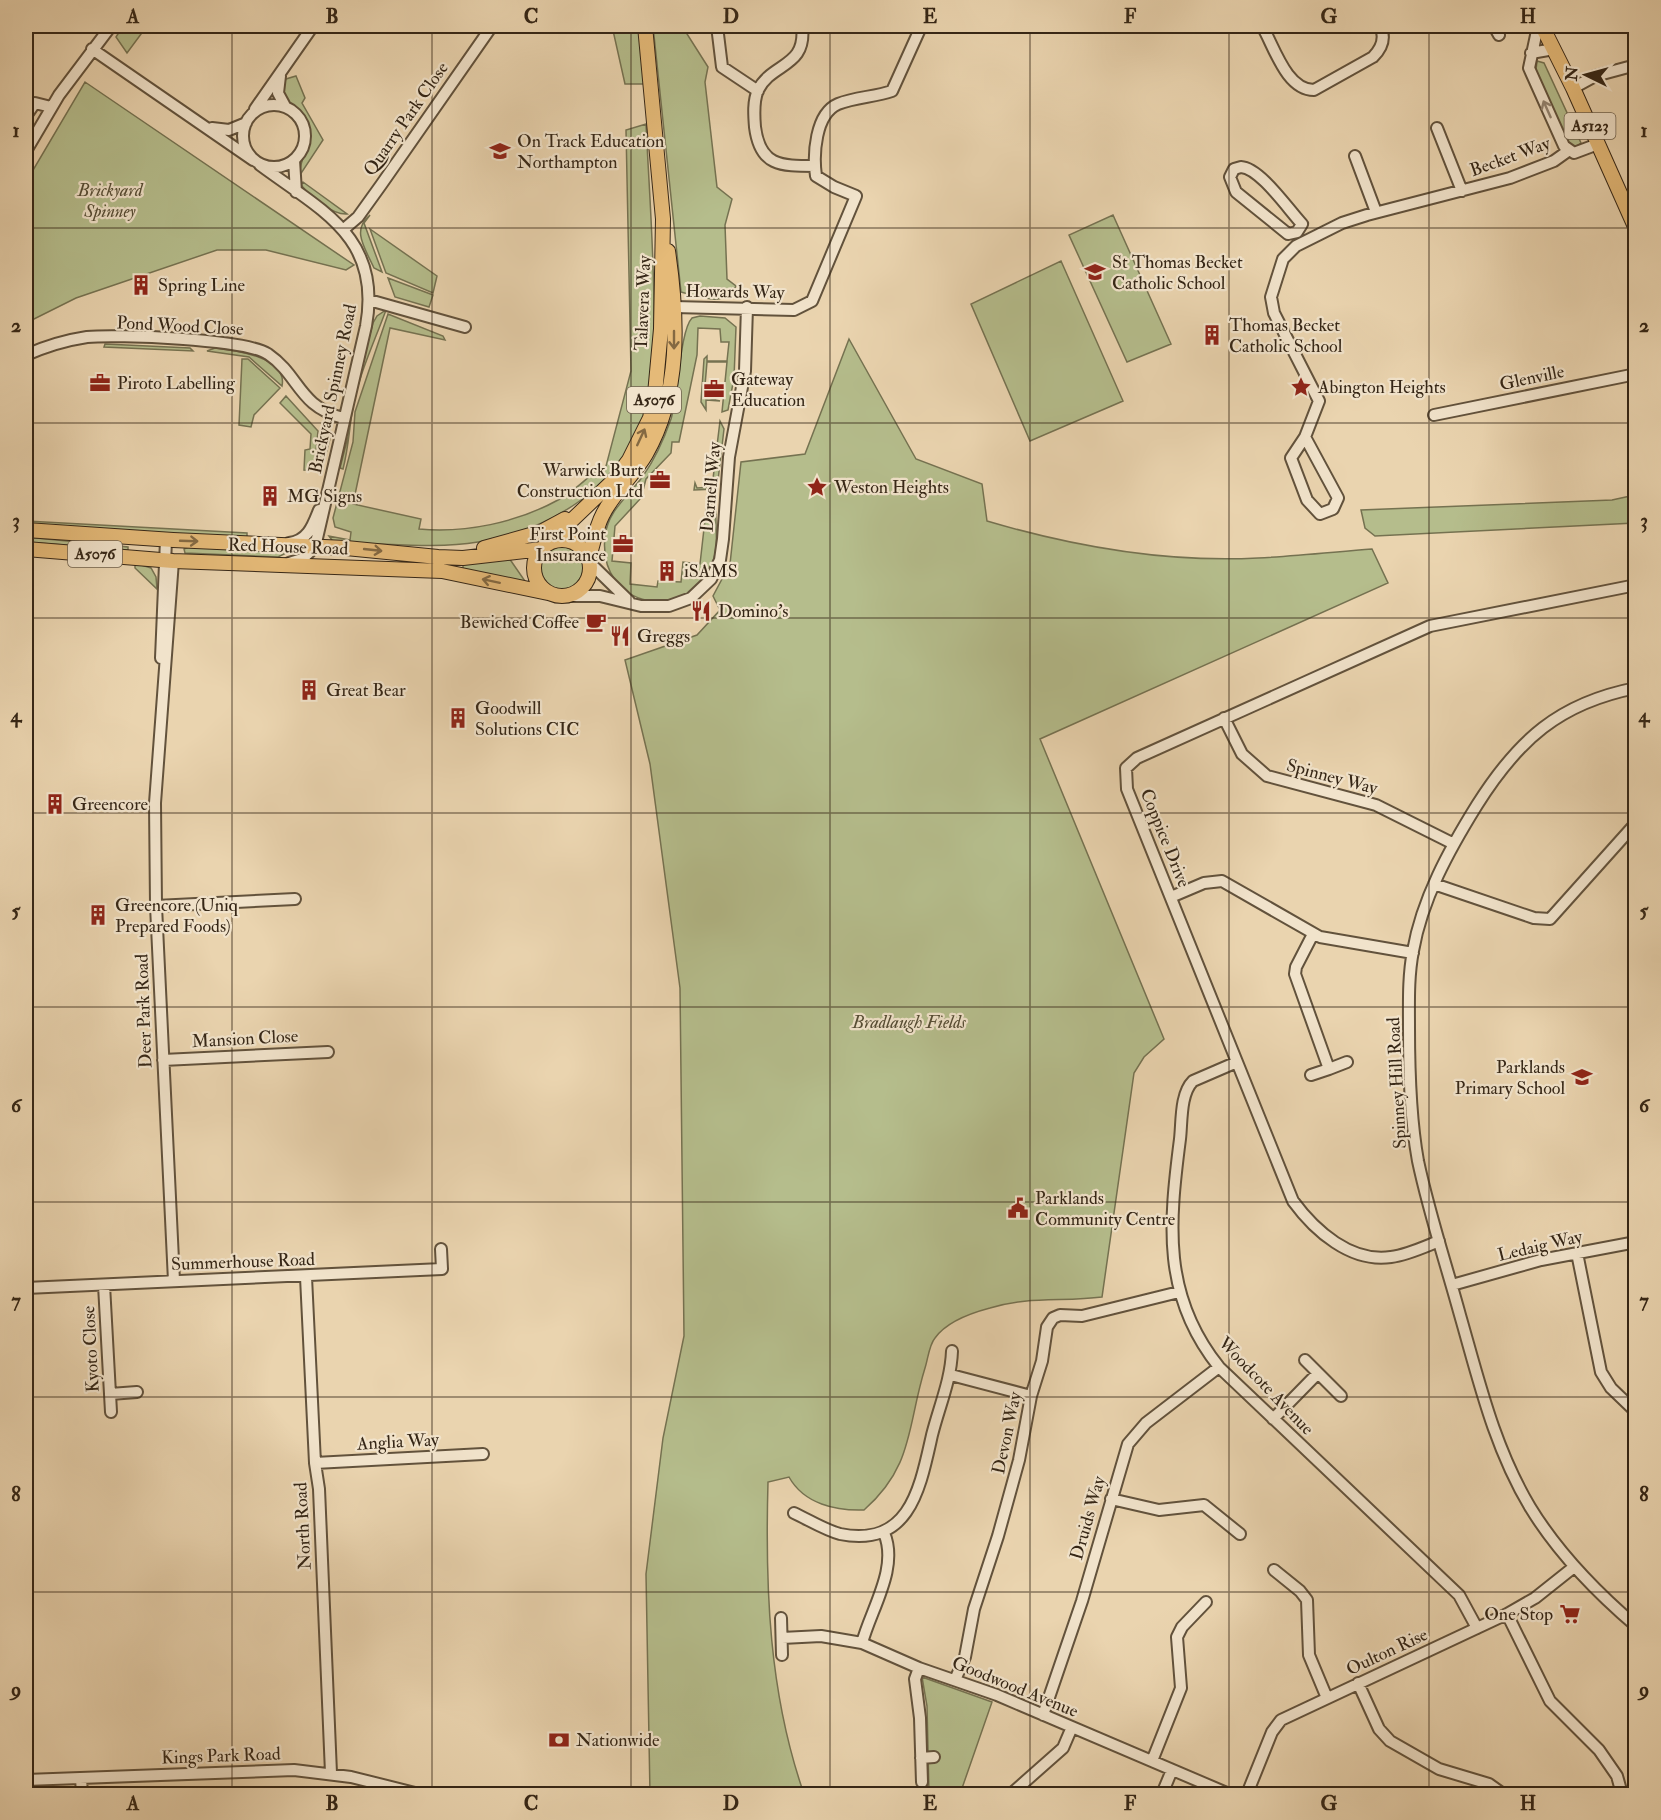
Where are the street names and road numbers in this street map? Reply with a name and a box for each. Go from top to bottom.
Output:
street label: Quarry Park Close [358,57,454,180]
road number: A5123 [1564,113,1616,139]
street label: Becket Way [1467,131,1554,182]
street label: Talavera Way [630,254,656,351]
street label: Howards Way [685,280,786,304]
street label: Brickyard Spinney Road [304,302,362,476]
street label: Pond Wood Close [116,311,245,341]
street label: Glenville [1498,360,1567,396]
road number: A5076 [627,387,681,413]
street label: Darnell Way [696,440,726,533]
street label: Red House Road [227,533,349,561]
road number: A5076 [68,541,122,567]
street label: Spinney Way [1284,754,1381,800]
street label: Coppice Drive [1135,785,1195,891]
street label: Deer Park Road [131,953,157,1069]
street label: Spinney Hill Road [1382,1016,1412,1149]
street label: Mansion Close [191,1025,299,1053]
street label: Ledaig Way [1495,1225,1586,1267]
street label: Summerhouse Road [171,1248,315,1276]
street label: Kyoto Close [77,1305,105,1393]
street label: Woodcote Avenue [1213,1331,1319,1440]
street label: Devon Way [987,1389,1027,1476]
street label: Anglia Way [355,1428,441,1456]
street label: Druids Way [1065,1472,1111,1563]
street label: North Road [289,1481,317,1570]
street label: Oulton Rise [1343,1623,1432,1681]
street label: Goodwood Avenue [948,1651,1082,1723]
street label: Kings Park Road [161,1742,281,1770]

